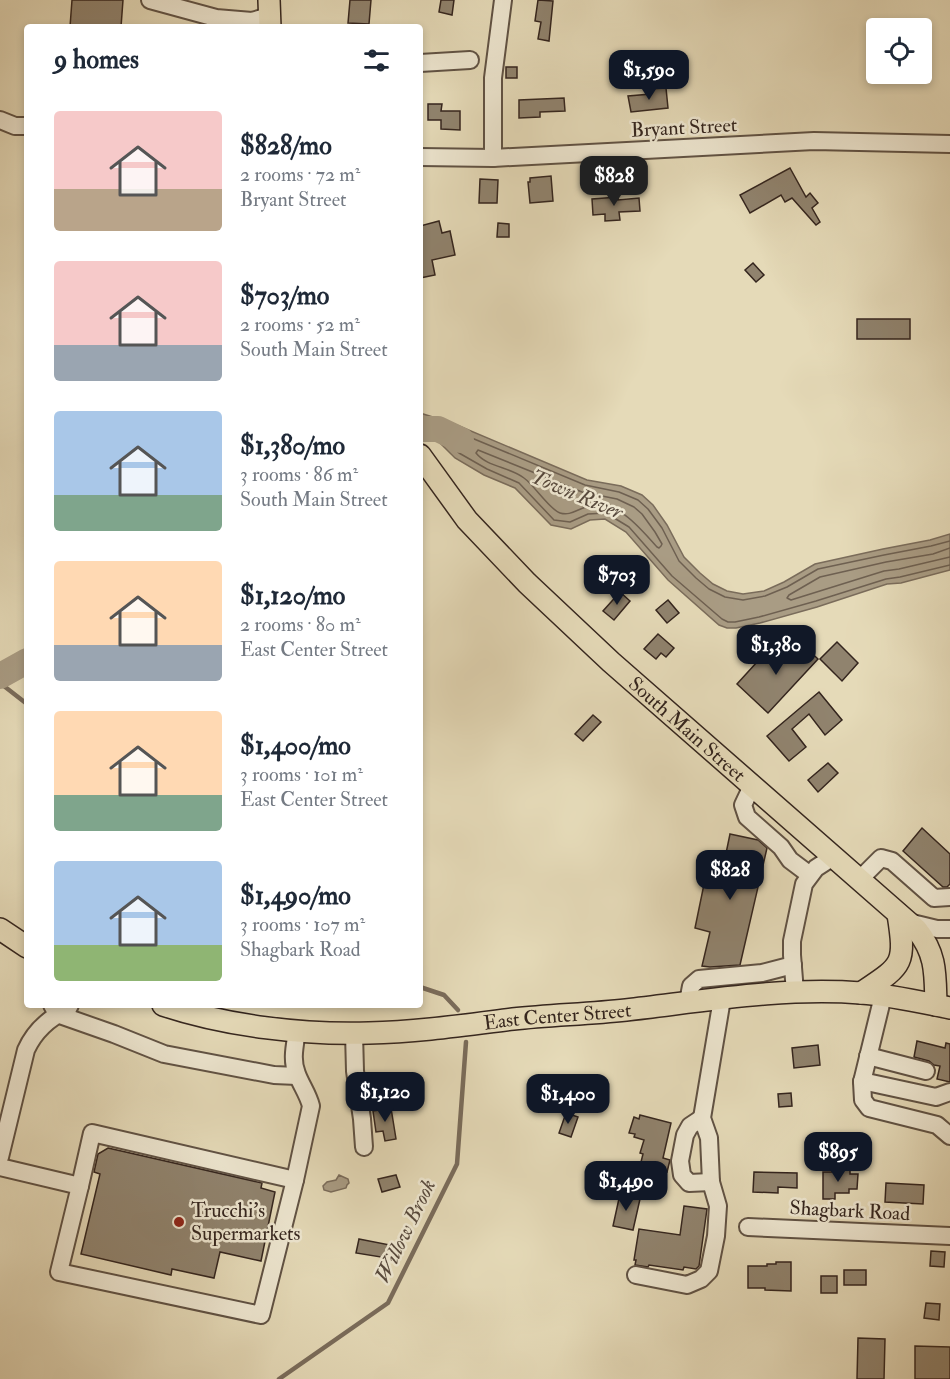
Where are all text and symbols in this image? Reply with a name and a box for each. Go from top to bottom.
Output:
map controls [866,18,932,84]
button: locate [866,18,932,84]
text: 9 homes [54,44,139,76]
icon: filters [360,44,393,77]
pin: $1,590 [600,50,698,101]
text: $1,590 [623,57,675,82]
street label: Bryant Street [630,112,738,143]
text: $828/mo [240,130,332,162]
icon: home [102,135,174,207]
pin: $828 [578,156,650,207]
text: 2 rooms · 72 m² [240,162,360,187]
text: $828 [594,163,634,188]
text: Bryant Street [240,187,347,212]
text: $703/mo [240,280,329,312]
icon: home [102,285,174,357]
text: 2 rooms · 52 m² [240,312,360,337]
text: South Main Street [240,337,388,362]
text: $1,380/mo [240,430,345,462]
icon: home [102,435,174,507]
text: 3 rooms · 86 m² [240,462,358,487]
water label: Town River [527,463,628,526]
text: South Main Street [240,487,388,512]
pin: $703 [581,555,653,606]
text: $703 [598,562,636,587]
text: $1,120/mo [240,580,345,612]
icon: home [102,585,174,657]
text: 2 rooms · 80 m² [240,612,361,637]
pin: $1,380 [727,625,825,676]
text: $1,380 [751,632,801,657]
text: East Center Street [240,637,388,662]
street label: South Main Street [623,671,751,788]
text: $1,400/mo [240,730,351,762]
icon: home [102,735,174,807]
text: 3 rooms · 101 m² [240,762,363,787]
text: East Center Street [240,787,388,812]
pin: $828 [694,850,766,901]
text: $828 [710,857,750,882]
text: $1,490/mo [240,880,351,912]
icon: home [102,885,174,957]
text: 3 rooms · 107 m² [240,912,365,937]
text: Shagbark Road [240,937,361,962]
street label: East Center Street [482,997,633,1036]
pin: $1,120 [336,1072,434,1123]
pin: $1,400 [519,1074,617,1125]
text: $1,120 [360,1079,410,1104]
text: $1,400 [541,1081,595,1106]
pin: $895 [802,1132,874,1183]
text: $895 [818,1139,858,1164]
pin: $1,490 [577,1161,675,1212]
text: $1,490 [599,1168,653,1193]
water label: Willow Brook [369,1175,442,1287]
street label: Shagbark Road [789,1195,911,1226]
place label: Trucchi's Supermarkets [191,1198,301,1247]
marker: Trucchi's Supermarkets [172,1215,186,1229]

